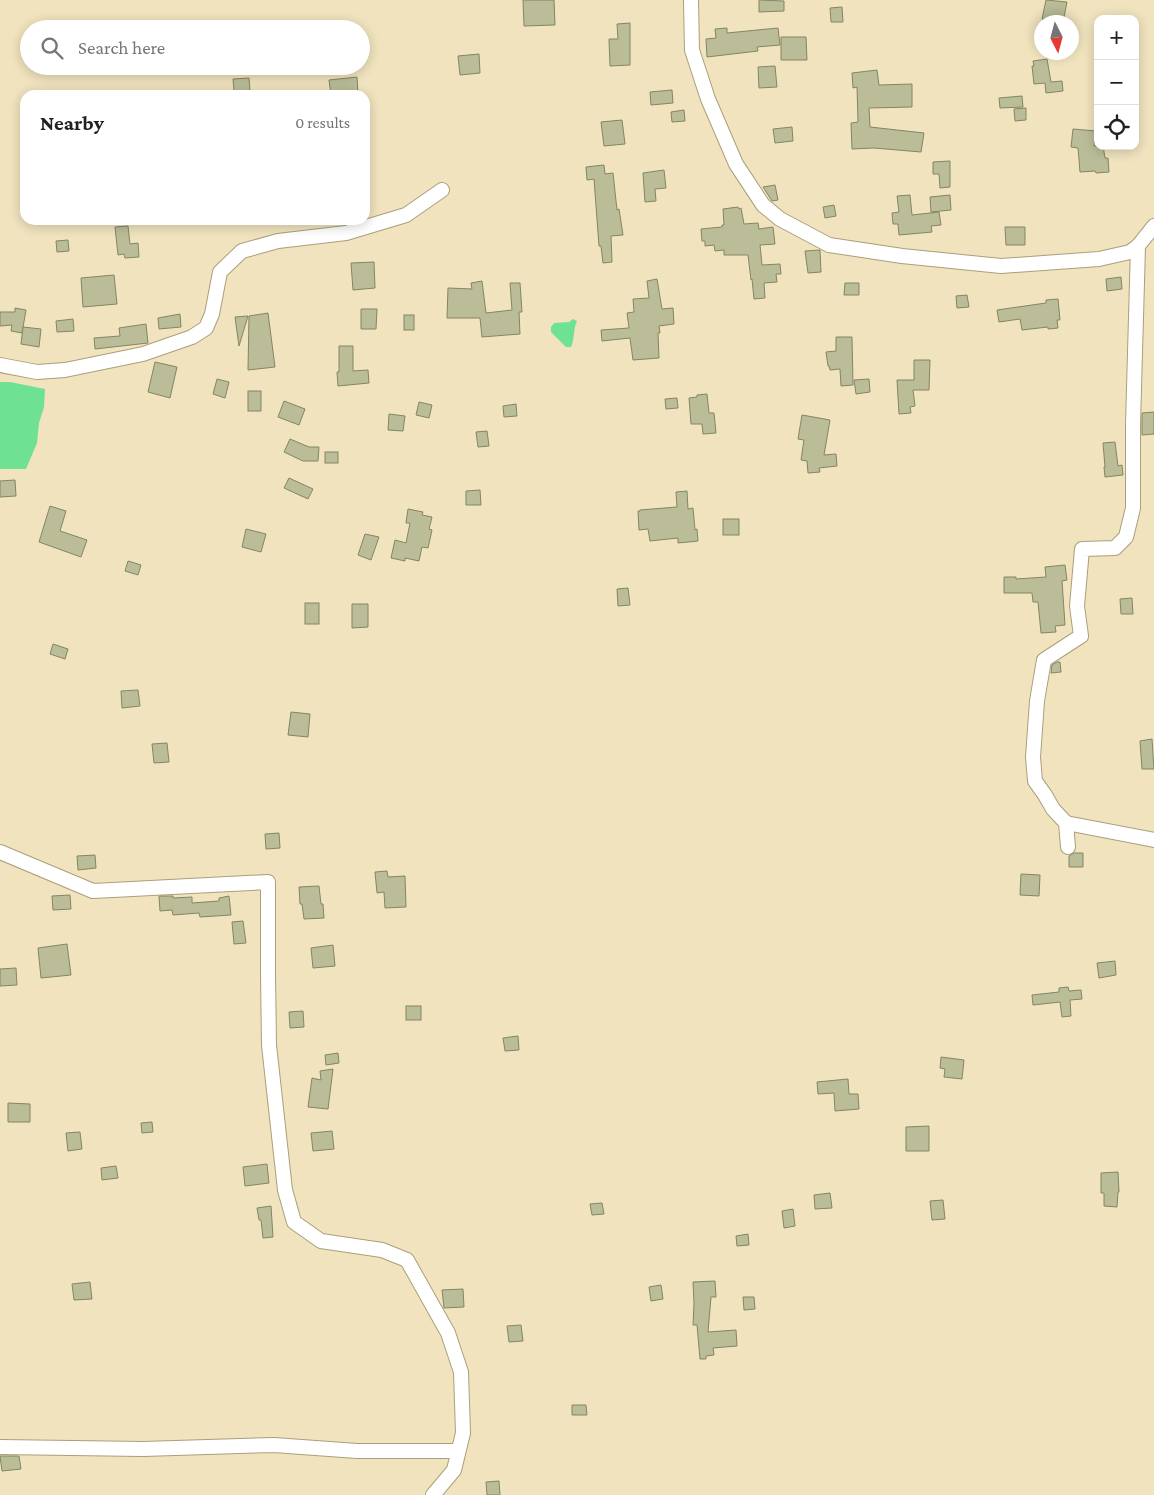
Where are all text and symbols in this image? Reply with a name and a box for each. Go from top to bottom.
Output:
north arrow [1034,15,1079,60]
map controls [1094,15,1139,150]
button: + [1094,15,1139,60]
search box [20,20,370,75]
icon: search [38,34,66,62]
text: Search here [78,37,165,58]
button: − [1094,60,1139,105]
button: locate [1094,105,1139,150]
text: Nearby [40,111,104,135]
text: 0 results [295,114,350,131]

